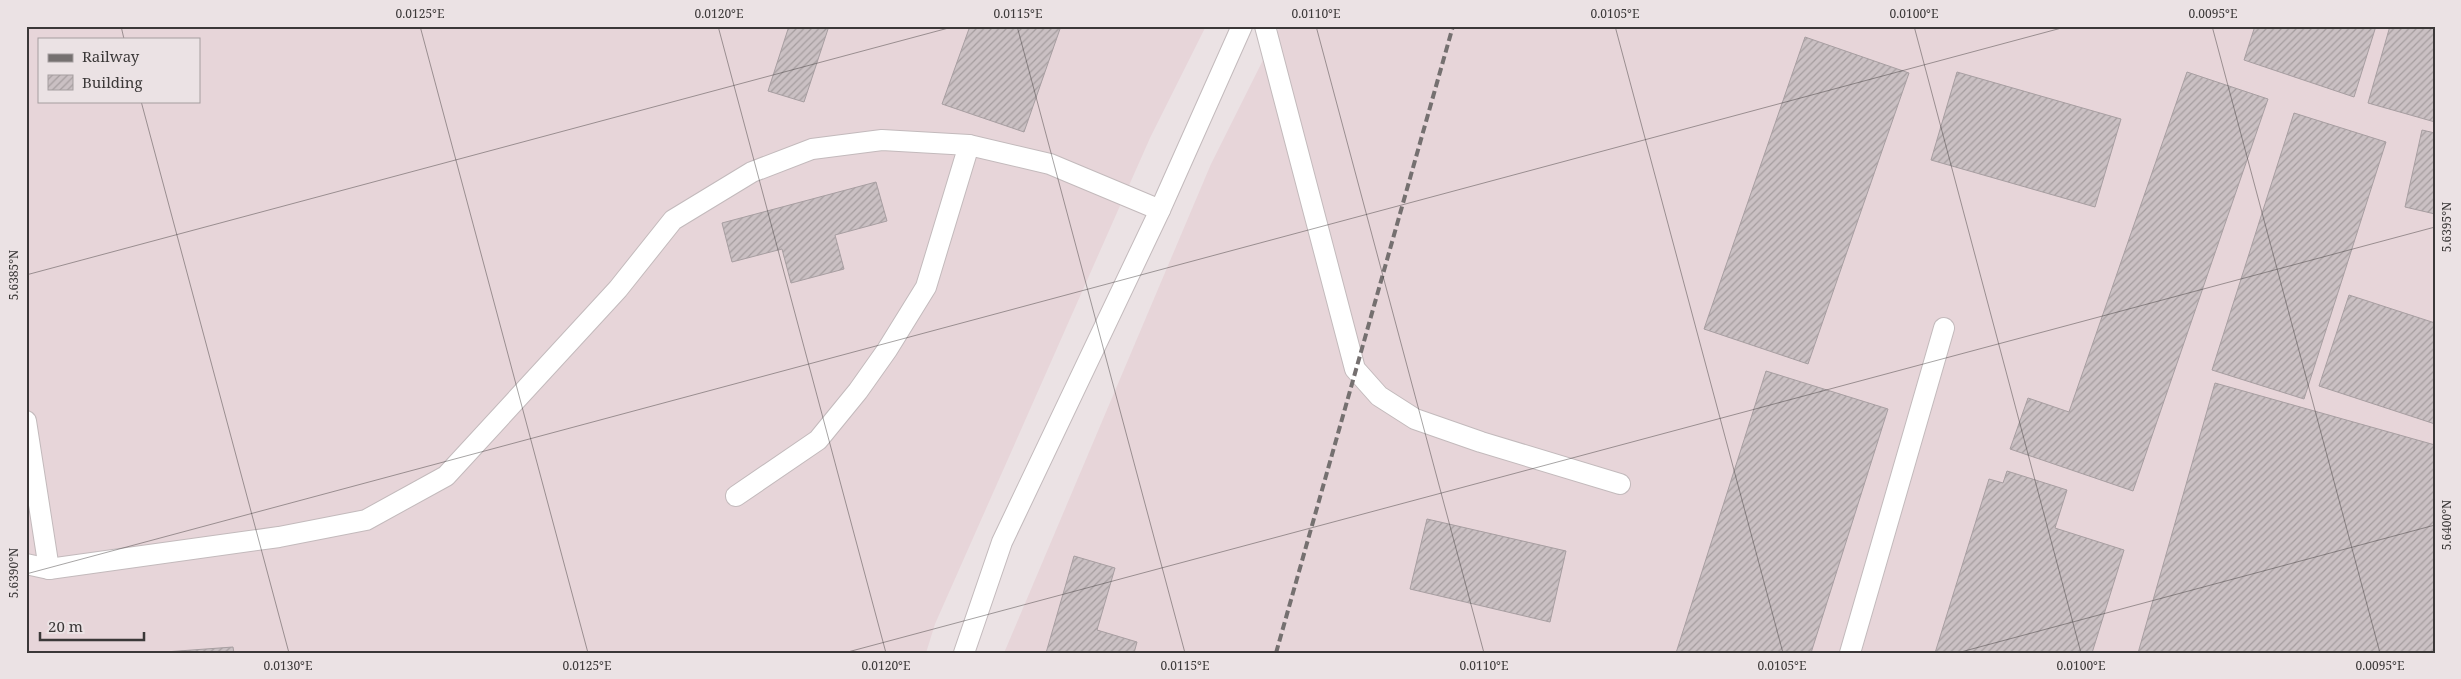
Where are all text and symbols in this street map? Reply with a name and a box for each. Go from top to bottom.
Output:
text: 0.0125°E [396,5,444,22]
text: 0.0120°E [695,5,743,22]
text: 0.0115°E [994,5,1042,22]
text: 0.0110°E [1292,5,1340,22]
text: 0.0105°E [1591,5,1639,22]
text: 0.0100°E [1890,5,1938,22]
text: 0.0095°E [2189,5,2237,22]
legend [38,38,200,102]
text: Railway [82,46,140,66]
text: Building [82,72,143,92]
text: 5.6395°N [2438,202,2455,252]
text: 5.6385°N [5,250,22,300]
text: 5.6400°N [2438,500,2455,550]
text: 5.6390°N [5,548,22,598]
scale bar [40,609,144,641]
text: 20 m [48,616,83,636]
text: 0.0130°E [264,657,312,674]
text: 0.0125°E [563,657,611,674]
text: 0.0120°E [862,657,910,674]
text: 0.0115°E [1161,657,1209,674]
text: 0.0110°E [1460,657,1508,674]
text: 0.0105°E [1758,657,1806,674]
text: 0.0100°E [2057,657,2105,674]
text: 0.0095°E [2356,657,2404,674]

